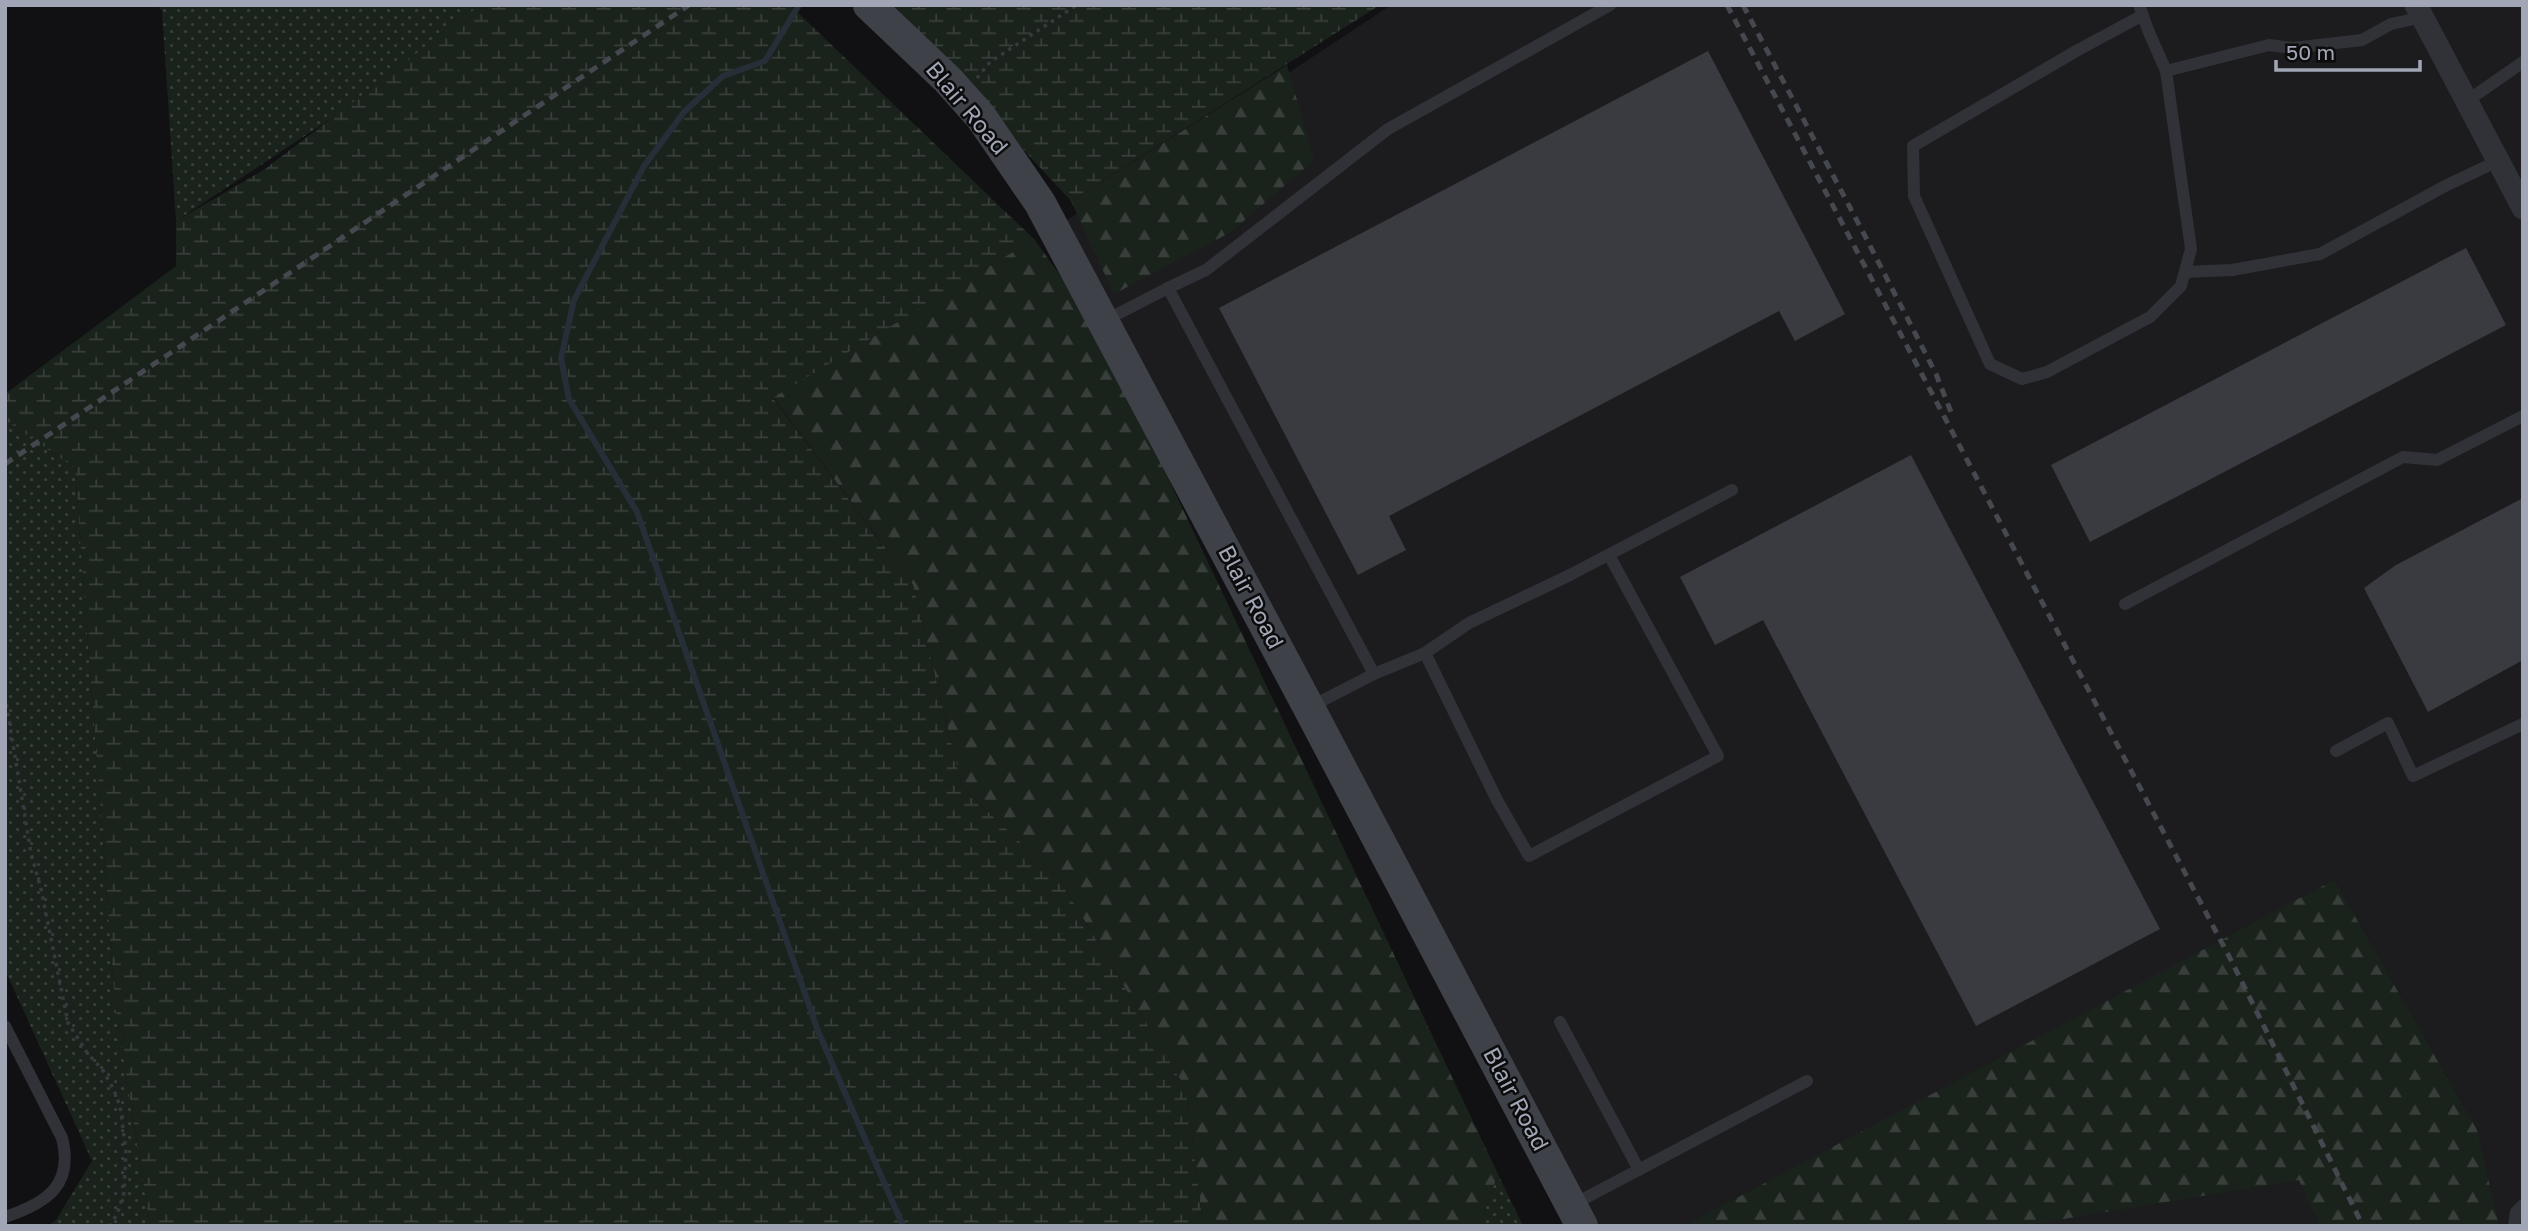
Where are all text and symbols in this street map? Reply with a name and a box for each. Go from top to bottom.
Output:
scale bar [2276,28,2420,72]
text: 50 m [2286,39,2335,65]
street label: Blair Road [921,55,1015,160]
street label: Blair Road [1213,540,1291,653]
street label: Blair Road [1478,1042,1556,1155]

